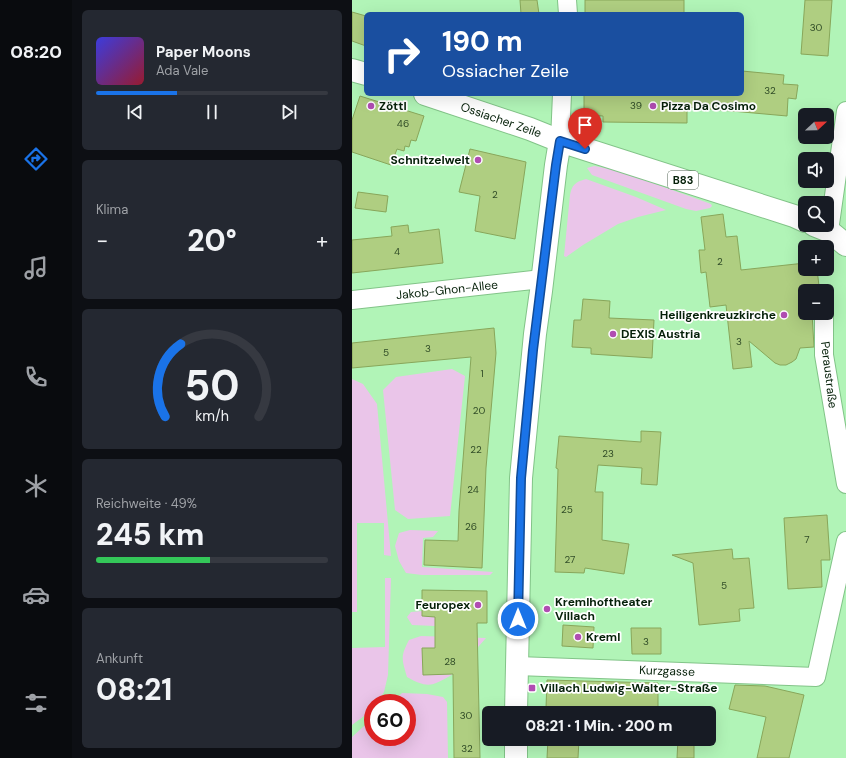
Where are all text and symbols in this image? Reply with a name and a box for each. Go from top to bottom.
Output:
house number: 30 [810,21,823,34]
text: 190 m [442,23,523,60]
icon: right [376,28,428,80]
text: 08:20 [10,40,62,64]
text: Paper Moons [156,42,251,62]
text: Ossiacher Zeile [442,59,569,83]
text: Ada Vale [156,62,208,79]
house number: 32 [764,84,776,97]
place label: Zöttl [379,98,407,114]
place label: Pizza Da Cosimo [661,98,756,114]
street label: Ossiacher Zeile [458,99,544,141]
house number: 39 [630,99,642,112]
icon: previous [124,101,146,123]
icon: pause [201,101,223,123]
icon: next [278,101,300,123]
marker: Zöttl [366,101,376,111]
marker: Pizza Da Cosimo [648,101,658,111]
pin [568,108,602,149]
north arrow [798,108,834,144]
map controls [798,108,834,320]
icon: arrive [574,114,596,136]
house number: 46 [397,117,409,130]
icon: directions [22,145,50,173]
place label: Schnitzelwelt [391,152,470,168]
button: sound [798,152,834,188]
marker: Schnitzelwelt [473,155,483,165]
road number: B83 [668,171,698,189]
house number: 2 [492,188,498,201]
button: search [798,196,834,232]
text: Klima [96,201,128,218]
text: 20° [187,221,237,260]
text: − [96,226,108,255]
text: + [316,226,328,255]
button: + [798,240,834,276]
house number: 4 [394,245,400,258]
icon: music [22,254,50,282]
house number: 2 [717,255,723,268]
street label: Jakob-Ghon-Allee [395,277,499,303]
button: − [798,284,834,320]
place label: Heiligenkreuzkirche [660,307,776,323]
marker: Heiligenkreuzkirche [779,310,789,320]
place label: DEXIS Austria [621,326,700,342]
marker: DEXIS Austria [608,329,618,339]
house number: 3 [736,335,742,348]
street label: Peraustraße [817,341,841,410]
house number: 3 [425,342,431,355]
house number: 5 [383,346,389,359]
text: 50 [184,359,240,413]
icon: phone [22,363,50,391]
house number: 1 [480,367,484,380]
house number: 20 [473,404,485,417]
text: km/h [195,407,229,425]
house number: 22 [470,443,482,456]
house number: 23 [602,447,614,460]
icon: climate [22,472,50,500]
house number: 24 [467,483,479,496]
text: Reichweite · 49% [96,495,197,512]
house number: 25 [561,503,573,516]
text: 245 km [96,515,204,554]
house number: 26 [465,520,477,533]
house number: 7 [804,533,810,546]
house number: 27 [565,553,575,566]
house number: 5 [721,579,727,592]
icon: car [22,581,50,609]
place label: Kremlhoftheater Villach [555,594,653,624]
place label: Feuropex [415,597,470,613]
position arrow [497,598,539,640]
marker: Feuropex [473,600,483,610]
marker: Kremlhoftheater Villach [542,604,552,614]
place label: Kreml [586,629,620,645]
marker: Kreml [573,632,583,642]
house number: 3 [643,635,649,648]
text: Ankunft [96,650,143,667]
house number: 28 [444,655,456,668]
street label: Kurzgasse [639,662,695,680]
text: 08:21 [96,670,172,709]
place label: Villach Ludwig-Walter-Straße [540,680,717,696]
marker: Villach Ludwig-Walter-Straße [527,683,537,693]
icon: filters [22,689,50,717]
speed limit sign: 60 [364,694,416,746]
house number: 30 [460,709,473,722]
text: 08:21 · 1 Min. · 200 m [525,716,673,736]
house number: 32 [461,742,473,755]

